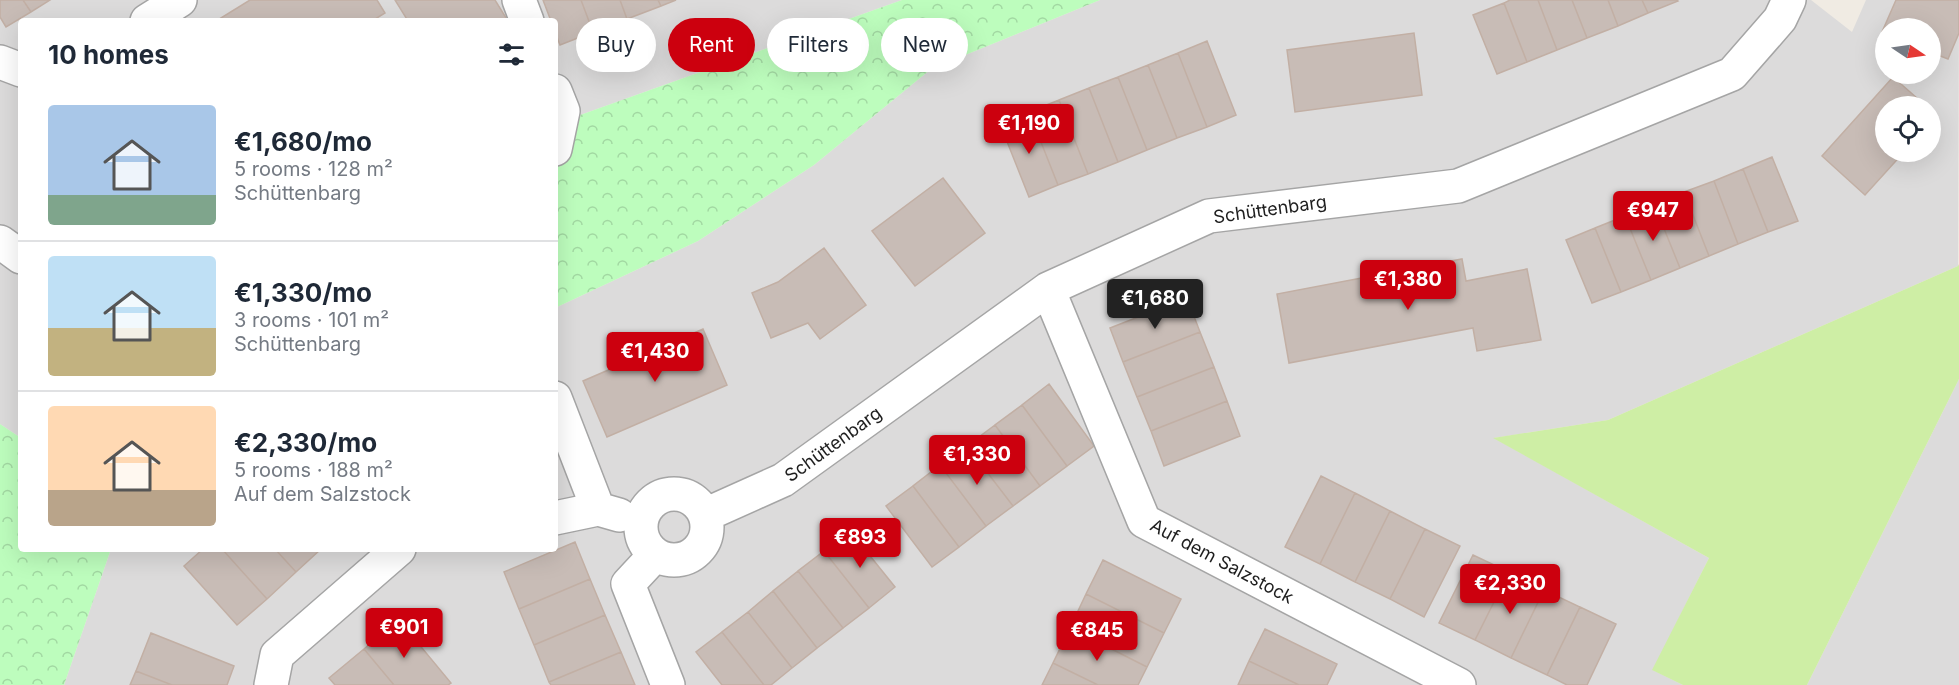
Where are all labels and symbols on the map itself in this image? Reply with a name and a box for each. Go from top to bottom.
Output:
north arrow [1875,18,1941,84]
pin: €1,190 [980,104,1078,155]
street label: Schüttenbarg [1212,191,1328,227]
pin: €947 [1617,191,1689,242]
pin: €1,380 [1359,260,1457,311]
pin: €1,680 [1106,279,1204,330]
pin: €1,430 [606,332,704,383]
street label: Schüttenbarg [781,402,885,486]
pin: €1,330 [928,435,1026,486]
street label: Auf dem Salzstock [1147,514,1297,608]
pin: €893 [824,518,896,569]
pin: €2,330 [1461,564,1559,615]
pin: €901 [368,608,440,659]
pin: €845 [1061,611,1133,662]

